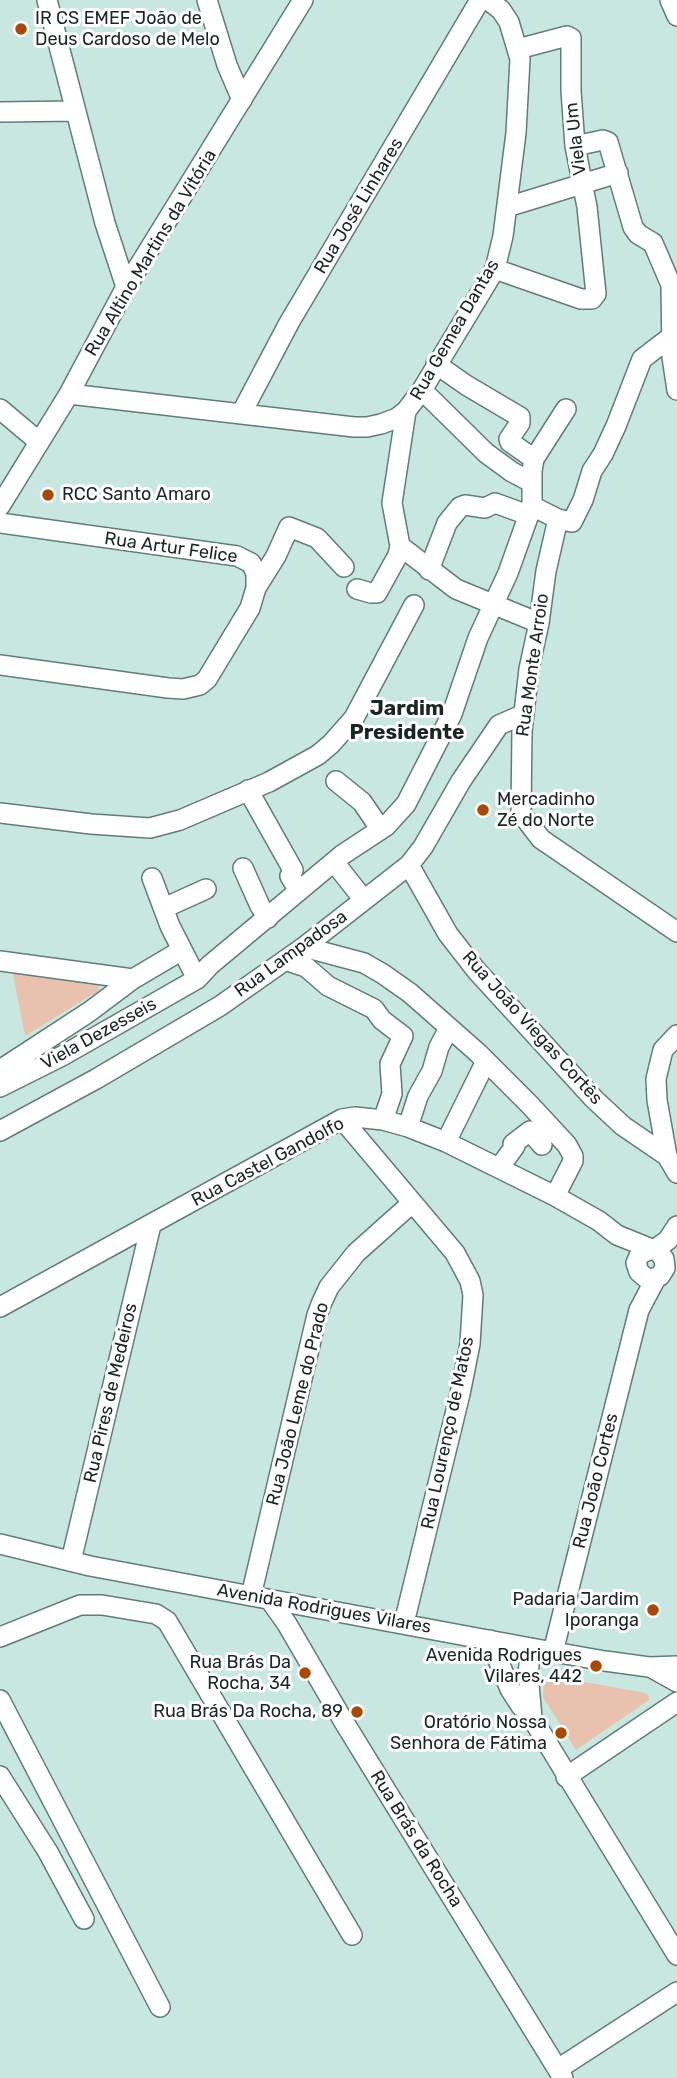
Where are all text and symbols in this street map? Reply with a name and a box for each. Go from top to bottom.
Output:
place label: IR CS EMEF João de Deus Cardoso de Melo [35,8,220,50]
marker: IR CS EMEF João de Deus Cardoso de Melo [13,21,29,37]
street label: Viela Um [561,101,591,177]
street label: Rua José Linhares [310,134,408,278]
street label: Rua Altino Martins da Vitória [81,146,221,360]
street label: Rua Gemea Dantas [406,256,504,404]
place label: RCC Santo Amaro [62,484,211,506]
marker: RCC Santo Amaro [40,487,56,503]
street label: Rua Artur Felice [103,528,239,568]
street label: Rua Monte Arroio [512,592,554,738]
district label: Jardim Presidente [349,696,465,746]
place label: Mercadinho Zé do Norte [497,789,595,832]
marker: Mercadinho Zé do Norte [475,802,491,818]
street label: Rua Lampadosa [231,906,351,1002]
street label: Rua João Viegas Cortês [457,947,607,1109]
street label: Viela Dezesseis [38,993,160,1075]
street label: Rua Castel Gandolfo [188,1113,348,1211]
street label: Rua João Leme do Prado [262,1300,334,1508]
street label: Rua Pires de Medeiros [80,1301,142,1485]
street label: Rua Lourenço de Matos [417,1335,479,1531]
street label: Rua João Cortes [569,1411,623,1551]
street label: Avenida Rodrigues Vilares [215,1580,433,1638]
place label: Padaria Jardim Iporanga [513,1589,639,1632]
marker: Padaria Jardim Iporanga [645,1602,661,1618]
place label: Avenida Rodrigues Vilares, 442 [426,1645,582,1688]
place label: Rua Brás Da Rocha, 34 [189,1652,291,1694]
marker: Avenida Rodrigues Vilares, 442 [588,1658,604,1674]
marker: Rua Brás Da Rocha, 34 [297,1665,313,1681]
place label: Rua Brás Da Rocha, 89 [153,1701,343,1723]
marker: Rua Brás Da Rocha, 89 [349,1704,365,1720]
place label: Oratório Nossa Senhora de Fátima [390,1712,547,1754]
marker: Oratório Nossa Senhora de Fátima [553,1725,569,1741]
street label: Rua Brás da Rocha [365,1767,467,1911]

